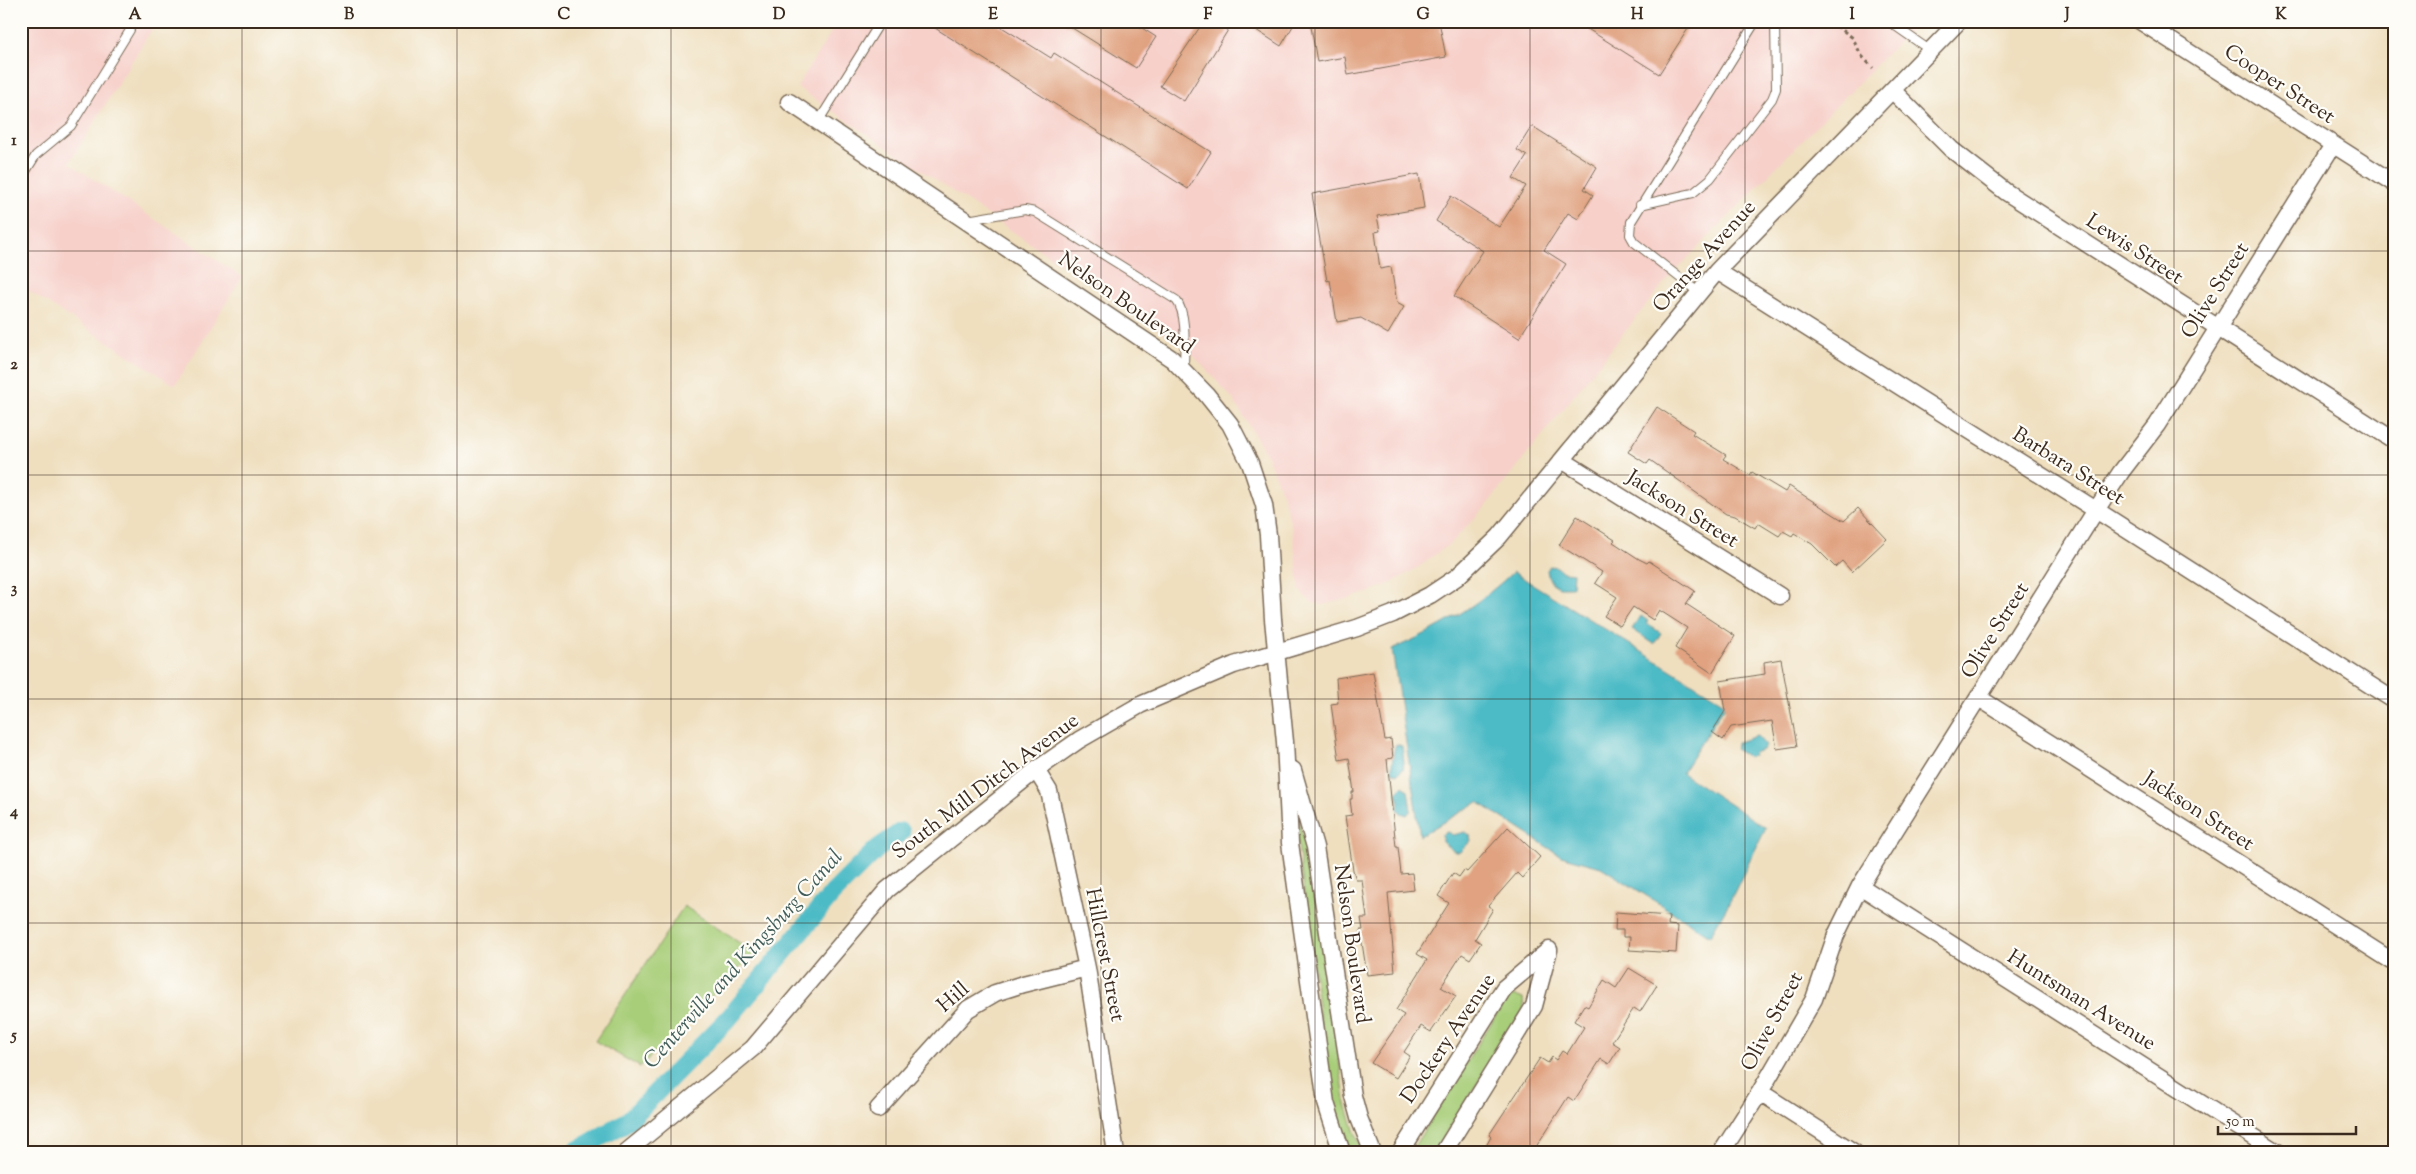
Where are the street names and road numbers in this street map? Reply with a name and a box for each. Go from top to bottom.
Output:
street label: Cooper Street [2218,38,2340,132]
street label: Orange Avenue [1646,194,1764,320]
street label: Lewis Street [2079,207,2189,293]
street label: Olive Street [2175,237,2257,345]
street label: Nelson Boulevard [1052,246,1201,362]
street label: Barbara Street [2006,421,2130,513]
street label: Jackson Street [1619,463,1744,556]
street label: Olive Street [1955,577,2037,685]
street label: South Mill Ditch Avenue [886,707,1086,867]
street label: Jackson Street [2136,764,2259,859]
street label: Nelson Boulevard [1325,862,1377,1026]
street label: Hillcrest Street [1076,886,1132,1024]
street label: Huntsman Avenue [2001,943,2161,1059]
street label: Olive Street [1734,967,1812,1077]
street label: Dockery Avenue [1394,968,1504,1110]
street label: Hill [931,975,977,1021]

